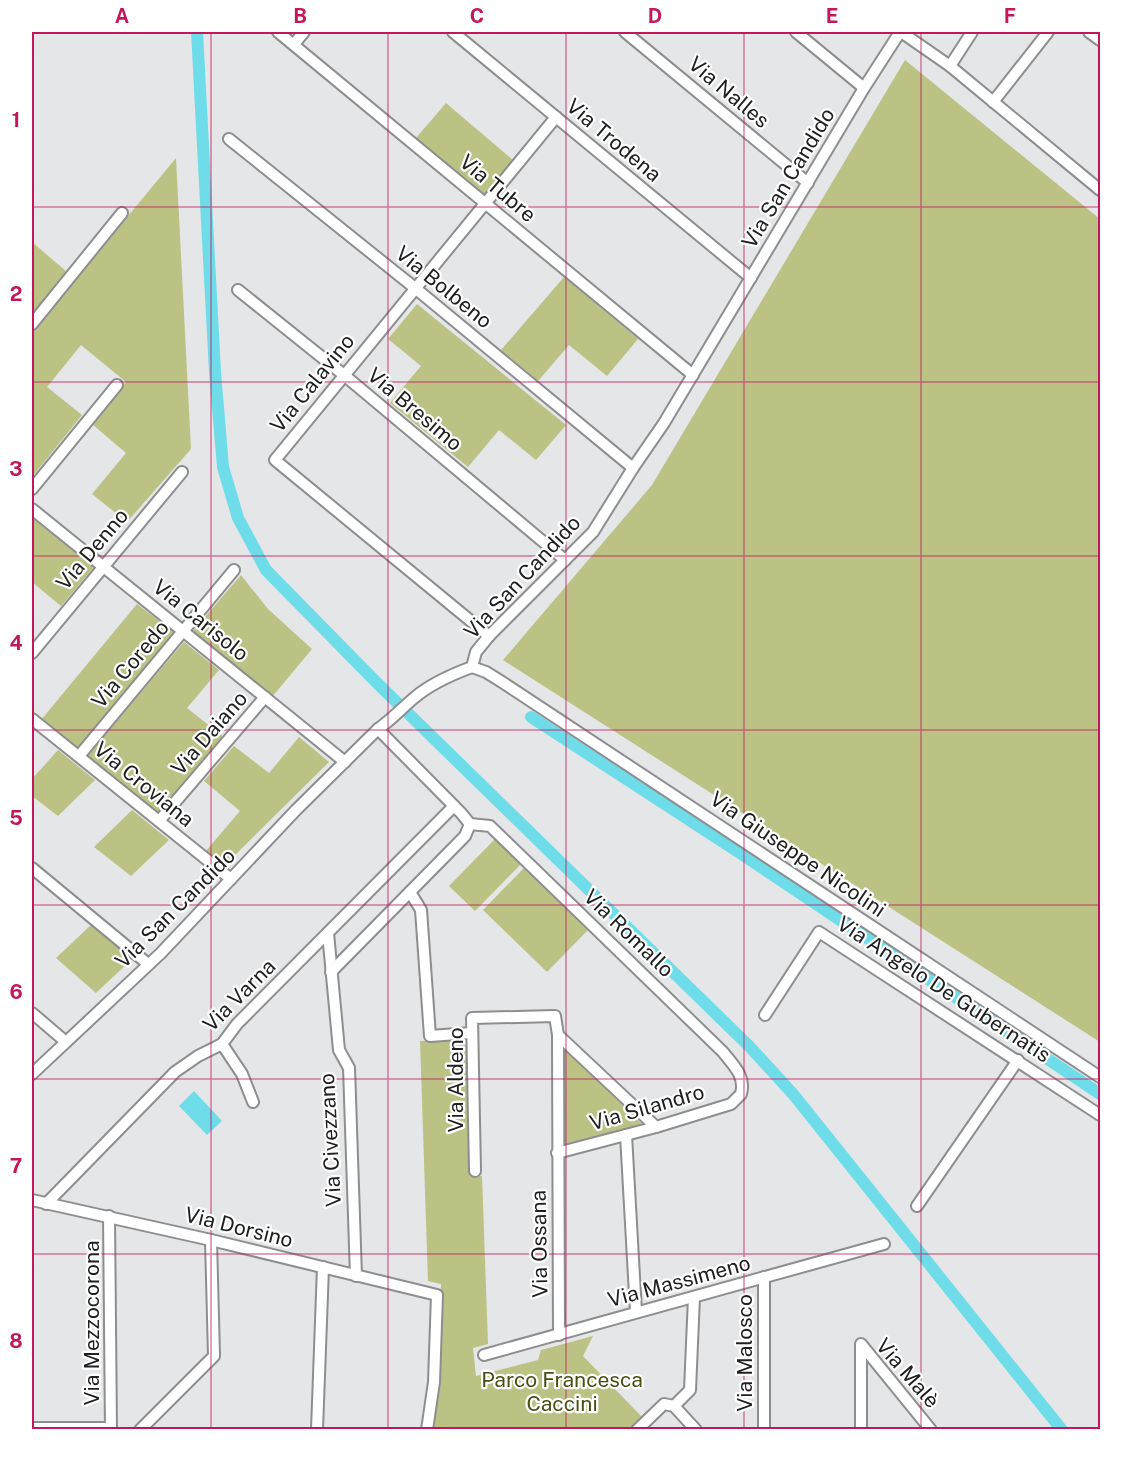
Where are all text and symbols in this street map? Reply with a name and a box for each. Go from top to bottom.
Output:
text: A [115,4,129,28]
text: B [293,4,307,28]
text: C [470,4,484,28]
text: D [648,4,662,28]
text: E [826,4,838,28]
text: F [1004,4,1016,28]
street label: Via Nalles [684,51,774,133]
street label: Via Trodena [562,93,666,187]
street label: Via San Candido [736,103,840,253]
text: 1 [12,108,20,132]
street label: Via Tubre [455,149,541,227]
street label: Via Bolbeno [391,241,497,333]
text: 2 [10,282,22,306]
street label: Via Calavino [265,329,359,437]
street label: Via Bresimo [363,362,467,456]
text: 3 [9,457,23,481]
street label: Via Denno [51,503,133,595]
street label: Via San Candido [459,510,585,644]
street label: Via Carisolo [148,574,254,666]
street label: Via Coredo [86,615,174,713]
text: 4 [9,631,23,655]
street label: Via Daiano [166,686,252,780]
street label: Via Croviana [89,736,199,832]
street label: Via Giuseppe Nicolini [705,786,891,922]
text: 5 [9,806,23,830]
street label: Via San Candido [110,843,240,973]
street label: Via Romallo [579,884,679,982]
street label: Via Angelo De Gubernatis [833,911,1055,1067]
street label: Via Varna [198,954,280,1036]
text: 6 [9,980,23,1004]
street label: Via Aldeno [443,1027,468,1133]
street label: Via Civezzano [314,1073,346,1207]
street label: Via Silandro [587,1079,707,1135]
text: 7 [10,1154,22,1178]
street label: Via Ossana [526,1190,552,1298]
street label: Via Dorsino [182,1201,296,1253]
street label: Via Mezzocorona [79,1240,104,1406]
street label: Via Massimeno [605,1250,753,1312]
street label: Via Malosco [732,1294,757,1412]
text: 8 [9,1329,23,1353]
street label: Via Malè [871,1333,945,1413]
park label: Parco Francesca Caccini [481,1367,643,1416]

